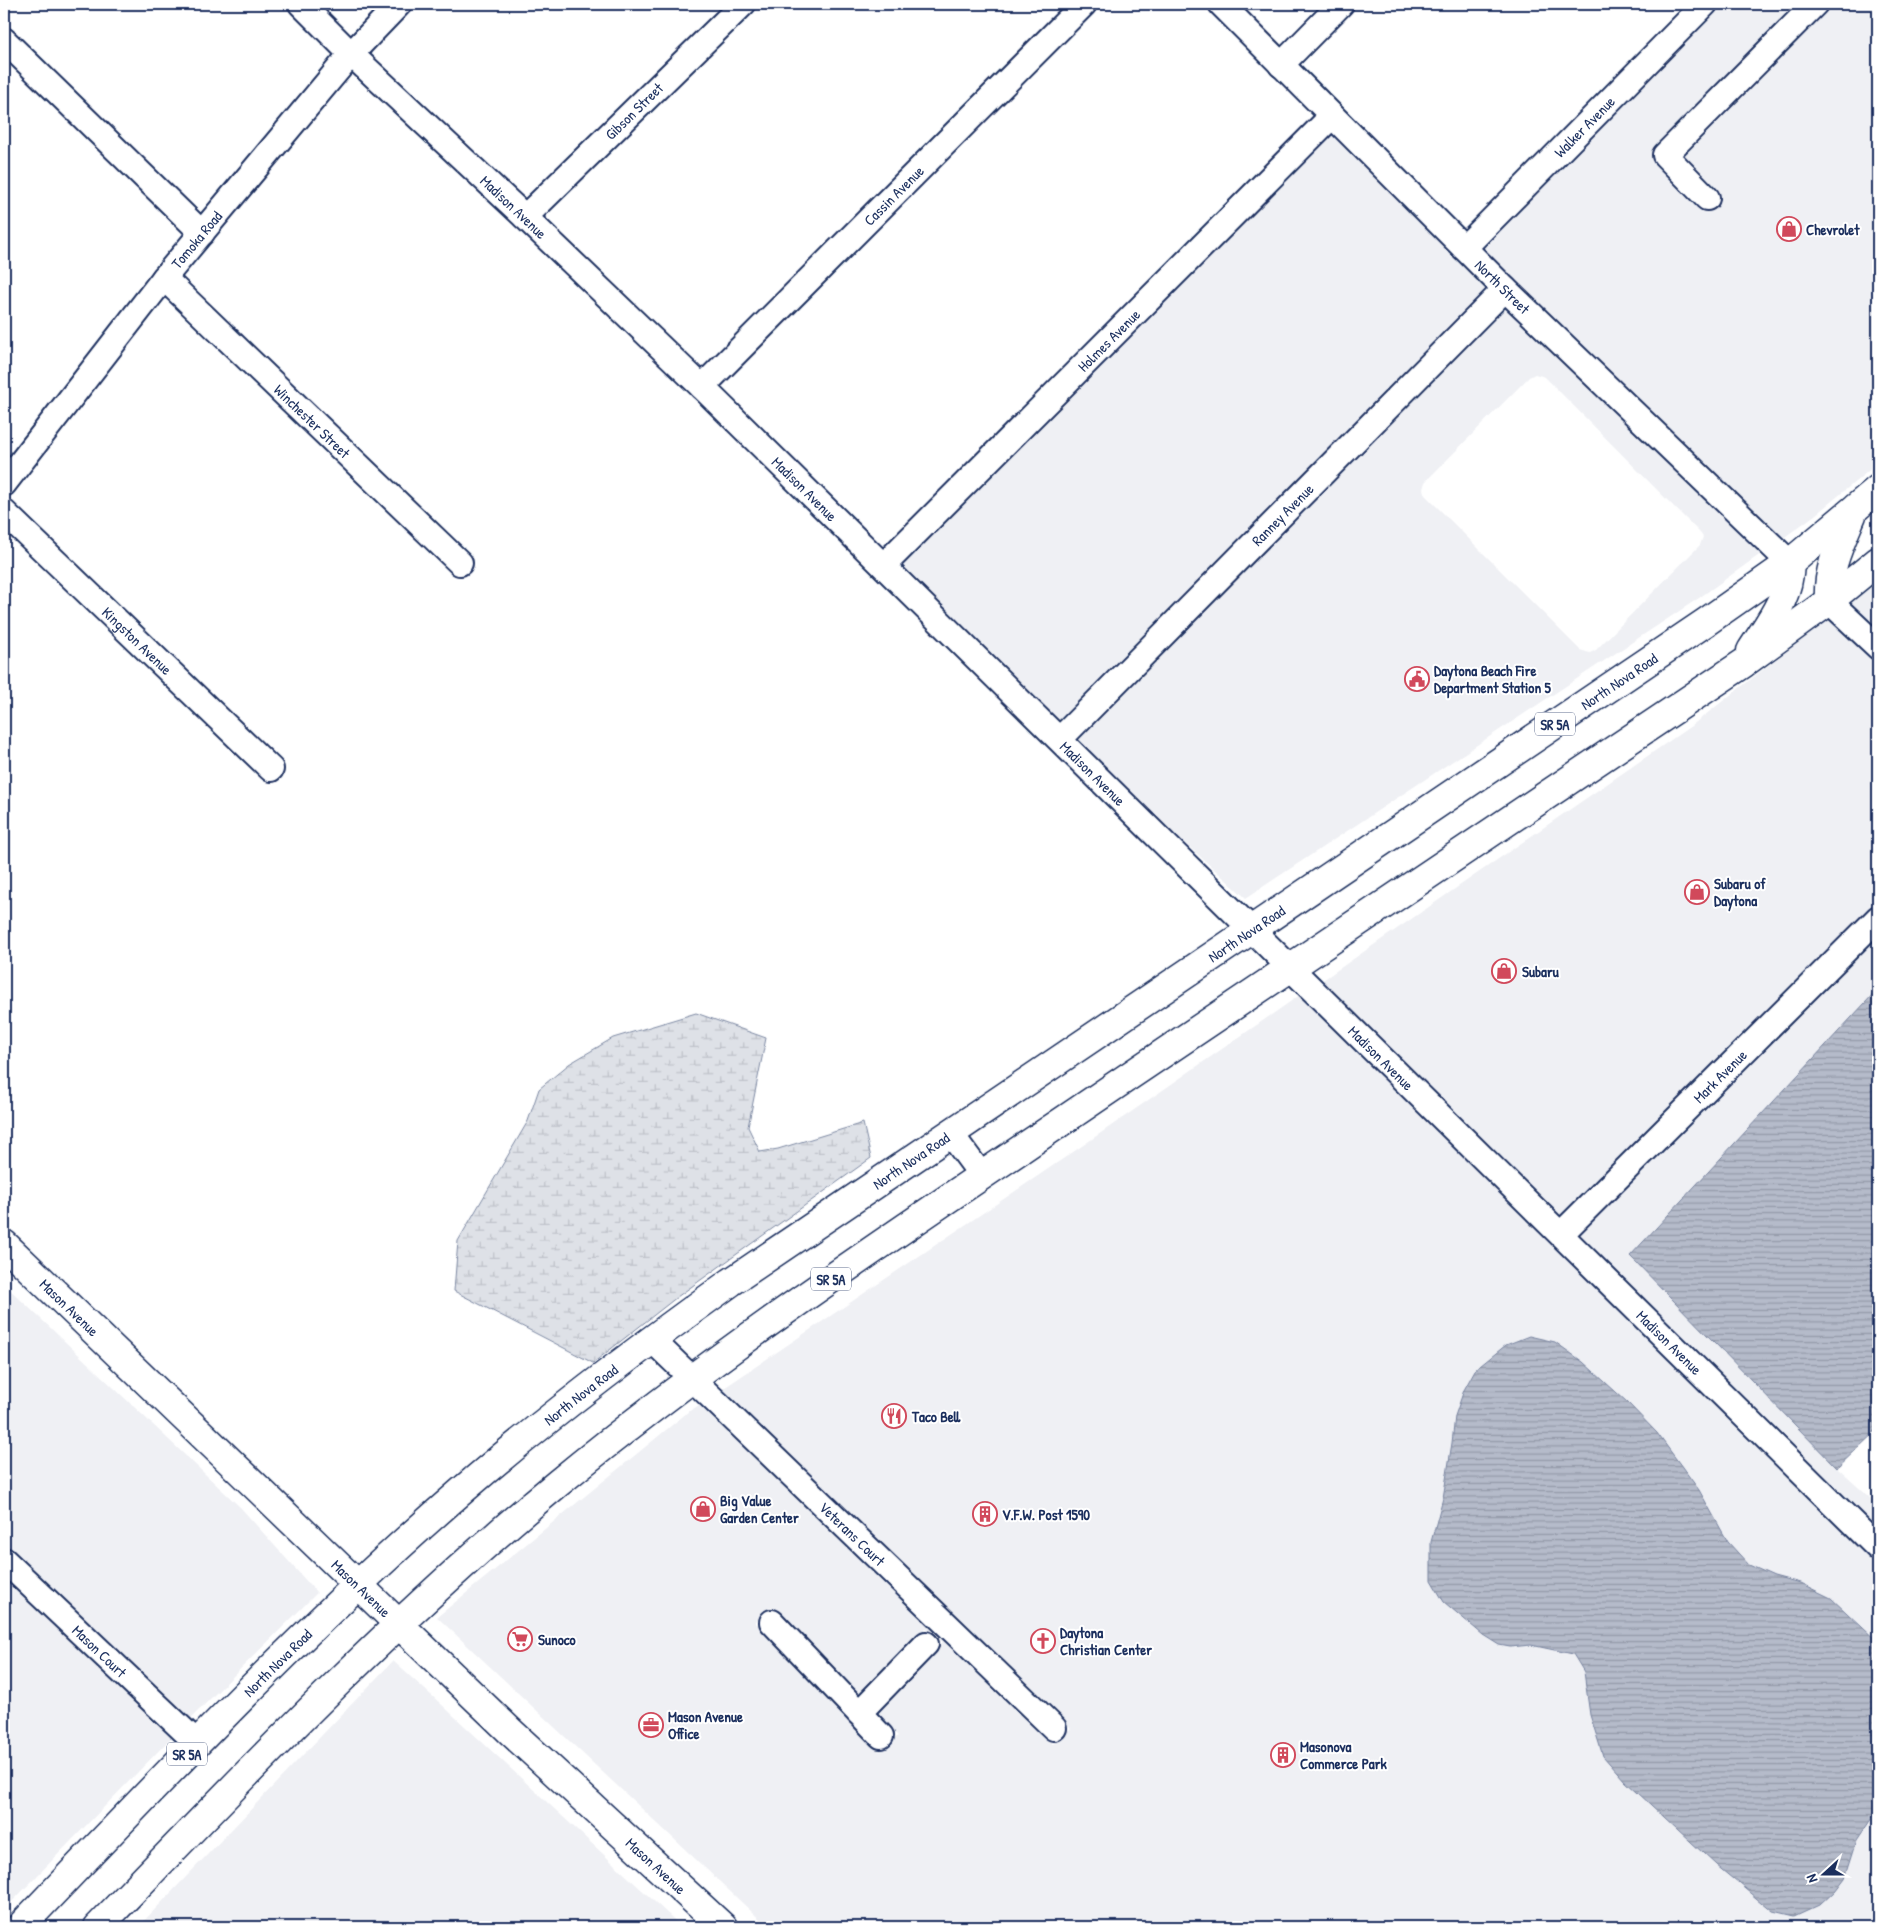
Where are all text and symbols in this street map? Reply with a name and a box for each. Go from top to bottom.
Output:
street label: Gibson Street [600,77,668,144]
street label: Walker Avenue [1549,91,1619,162]
street label: Cassin Avenue [859,160,928,230]
street label: Madison Avenue [476,170,552,243]
street label: Tomoka Road [166,206,227,273]
shop icon: Chevrolet [1776,216,1802,242]
place label: Chevrolet [1806,219,1860,240]
street label: North Street [1471,255,1536,319]
street label: Holmes Avenue [1073,304,1145,376]
street label: Winchester Street [270,379,356,463]
street label: Madison Avenue [767,451,842,526]
street label: Ranney Avenue [1247,478,1318,550]
street label: Kingston Avenue [98,602,177,679]
street label: North Nova Road [1576,647,1662,715]
place label: Daytona Beach Fire Department Station 5 [1434,660,1552,699]
public building icon: Daytona Beach Fire Department Station 5 [1404,666,1430,692]
road number: SR 5A [1535,712,1575,736]
street label: Madison Avenue [1056,736,1130,810]
place label: Subaru of Daytona [1714,873,1766,912]
shop icon: Subaru of Daytona [1684,879,1710,905]
street label: North Nova Road [1204,900,1289,967]
shop icon: Subaru [1491,958,1517,984]
place label: Subaru [1522,961,1560,982]
street label: Madison Avenue [1344,1020,1419,1095]
street label: Mark Avenue [1688,1044,1751,1107]
street label: North Nova Road [868,1127,954,1194]
road number: SR 5A [811,1268,851,1290]
street label: Mason Avenue [35,1274,104,1341]
street label: Madison Avenue [1632,1305,1707,1379]
street label: North Nova Road [539,1359,622,1430]
restaurant icon: Taco Bell [881,1403,907,1429]
place label: Taco Bell [911,1406,961,1427]
place label: Big Value Garden Center [720,1490,799,1528]
shop icon: Big Value Garden Center [690,1496,716,1522]
street label: Veterans Court [815,1497,891,1571]
building icon: V.F.W. Post 1590 [972,1501,998,1527]
place label: V.F.W. Post 1590 [1002,1504,1090,1525]
street label: Mason Avenue [327,1554,396,1622]
street label: Mason Court [68,1620,132,1682]
place label: Daytona Christian Center [1060,1622,1152,1660]
street label: North Nova Road [238,1624,316,1701]
supermarket icon: Sunoco [507,1626,533,1652]
church icon: Daytona Christian Center [1030,1628,1056,1654]
place label: Sunoco [538,1629,576,1650]
place label: Mason Avenue Office [668,1706,743,1744]
office icon: Mason Avenue Office [638,1712,664,1738]
place label: Masonova Commerce Park [1300,1736,1388,1774]
road number: SR 5A [167,1742,207,1766]
building icon: Masonova Commerce Park [1270,1742,1296,1768]
street label: Mason Avenue [622,1832,691,1899]
north arrow [1800,1848,1850,1898]
text: N [1801,1871,1822,1886]

